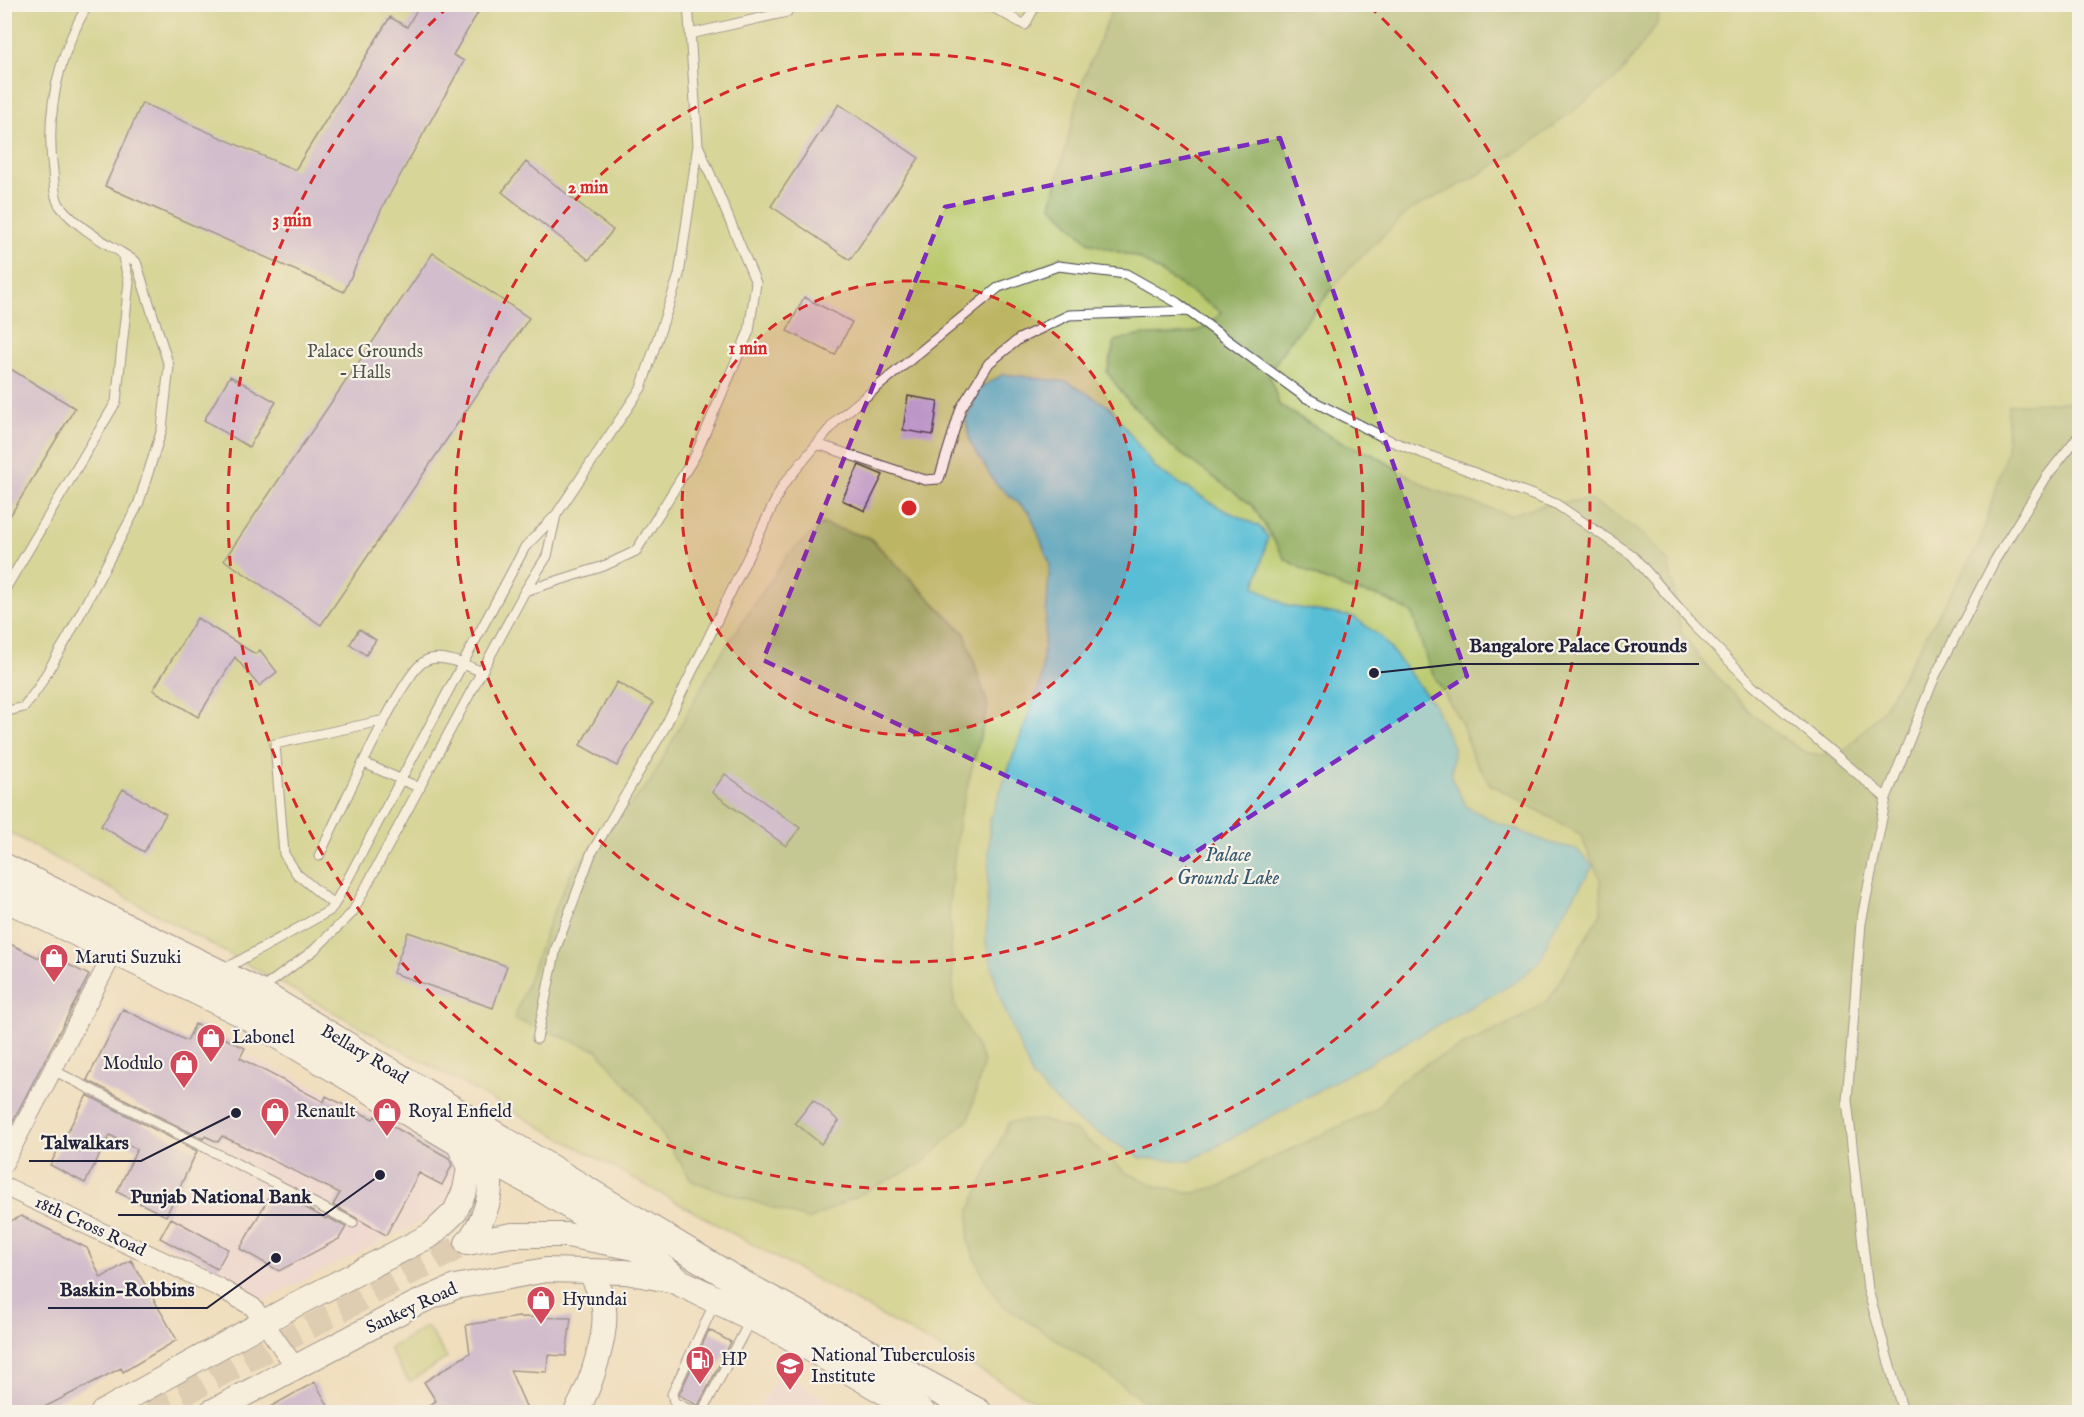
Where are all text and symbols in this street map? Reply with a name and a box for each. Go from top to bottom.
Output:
text: 2 min [568,177,609,200]
text: 3 min [273,210,312,233]
text: 1 min [729,338,768,361]
park label: Palace Grounds - Halls [307,341,423,385]
centre of rings [899,498,919,518]
callout: Bangalore Palace Grounds [1457,626,1699,664]
text: Bangalore Palace Grounds [1469,634,1687,659]
water label: Palace Grounds Lake [1177,843,1280,891]
shop icon: Maruti Suzuki [38,942,70,984]
place label: Maruti Suzuki [75,947,181,970]
street label: Bellary Road [316,1020,412,1090]
shop icon: Labonel [195,1022,227,1064]
place label: Labonel [232,1027,295,1050]
shop icon: Modulo [168,1048,200,1090]
place label: Modulo [103,1053,163,1076]
shop icon: Renault [259,1096,291,1138]
shop icon: Royal Enfield [371,1096,403,1138]
place label: Renault [296,1101,356,1124]
place label: Royal Enfield [408,1101,512,1124]
callout: Talwalkars [29,1123,141,1161]
text: Talwalkars [40,1131,129,1156]
callout: Punjab National Bank [118,1177,324,1215]
text: Punjab National Bank [130,1185,313,1210]
street label: 18th Cross Road [31,1191,150,1263]
callout: Baskin-Robbins [48,1270,207,1308]
text: Baskin-Robbins [59,1278,195,1303]
street label: Sankey Road [363,1278,462,1340]
shop icon: Hyundai [525,1284,557,1326]
place label: Hyundai [562,1289,627,1312]
fuel station icon: HP [684,1344,716,1386]
place label: National Tuberculosis Institute [811,1345,975,1389]
place label: HP [721,1349,747,1372]
school or university icon: National Tuberculosis Institute [774,1350,806,1392]

